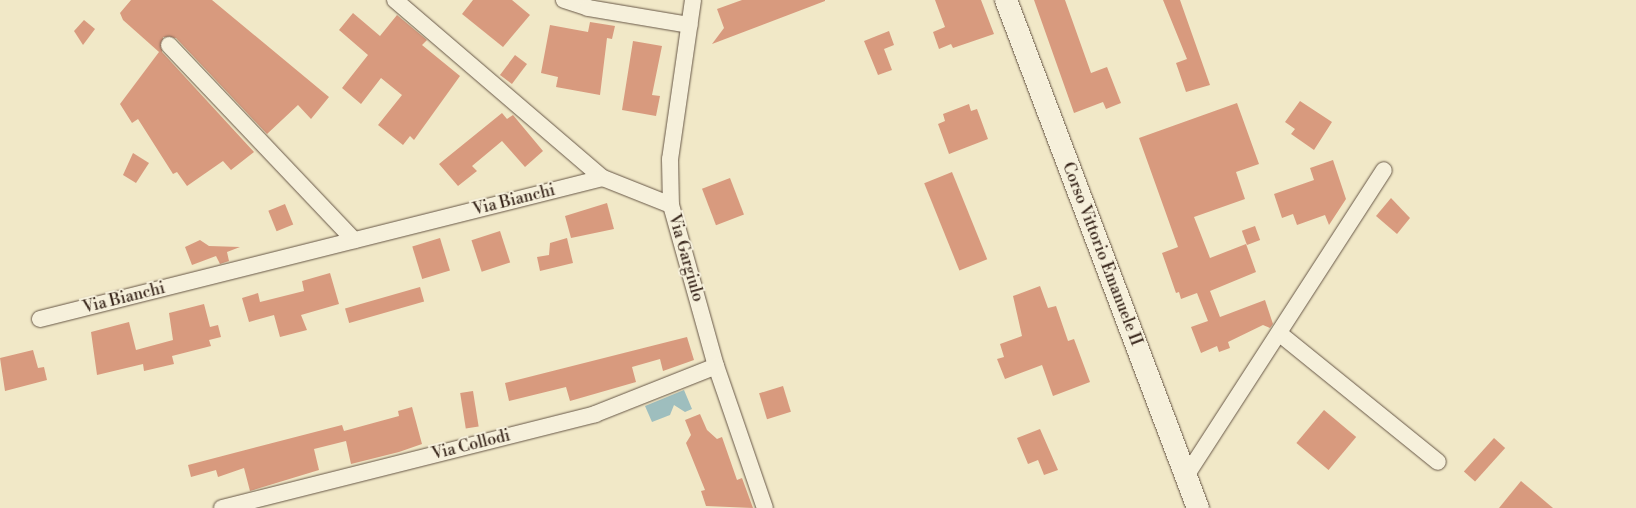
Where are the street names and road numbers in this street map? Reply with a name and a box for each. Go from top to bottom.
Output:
street label: Corso Vittorio Emanuele II [1058,160,1146,348]
street label: Via Bianchi [471,181,557,219]
street label: Via Gargiulo [664,212,708,304]
street label: Via Bianchi [81,279,167,317]
street label: Via Collodi [430,426,512,464]

